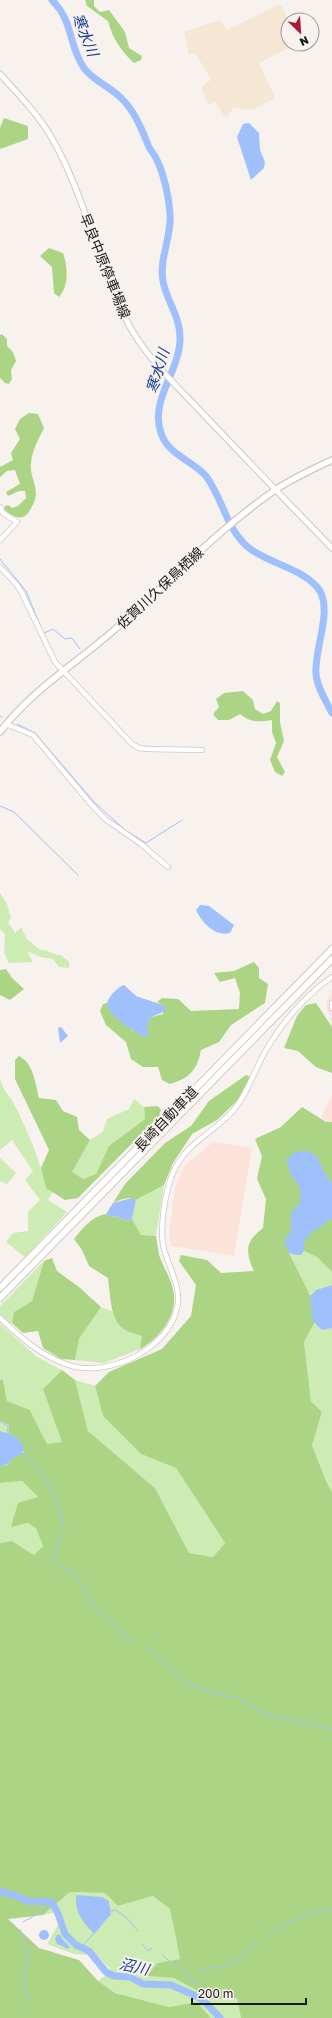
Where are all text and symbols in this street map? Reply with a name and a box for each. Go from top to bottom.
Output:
water label: 寒水川 [69,10,103,61]
north arrow [280,12,320,52]
text: N [298,34,311,49]
street label: 早良中原停車場線 [77,211,134,321]
water label: 寒水川 [142,345,173,395]
street label: 佐賀川久保鳥栖線 [113,543,206,632]
street label: 長崎自動車道 [130,1083,201,1155]
water label: 沼川 [118,1954,153,1979]
scale bar [192,1980,306,2006]
text: 200 m [198,1986,233,2001]

